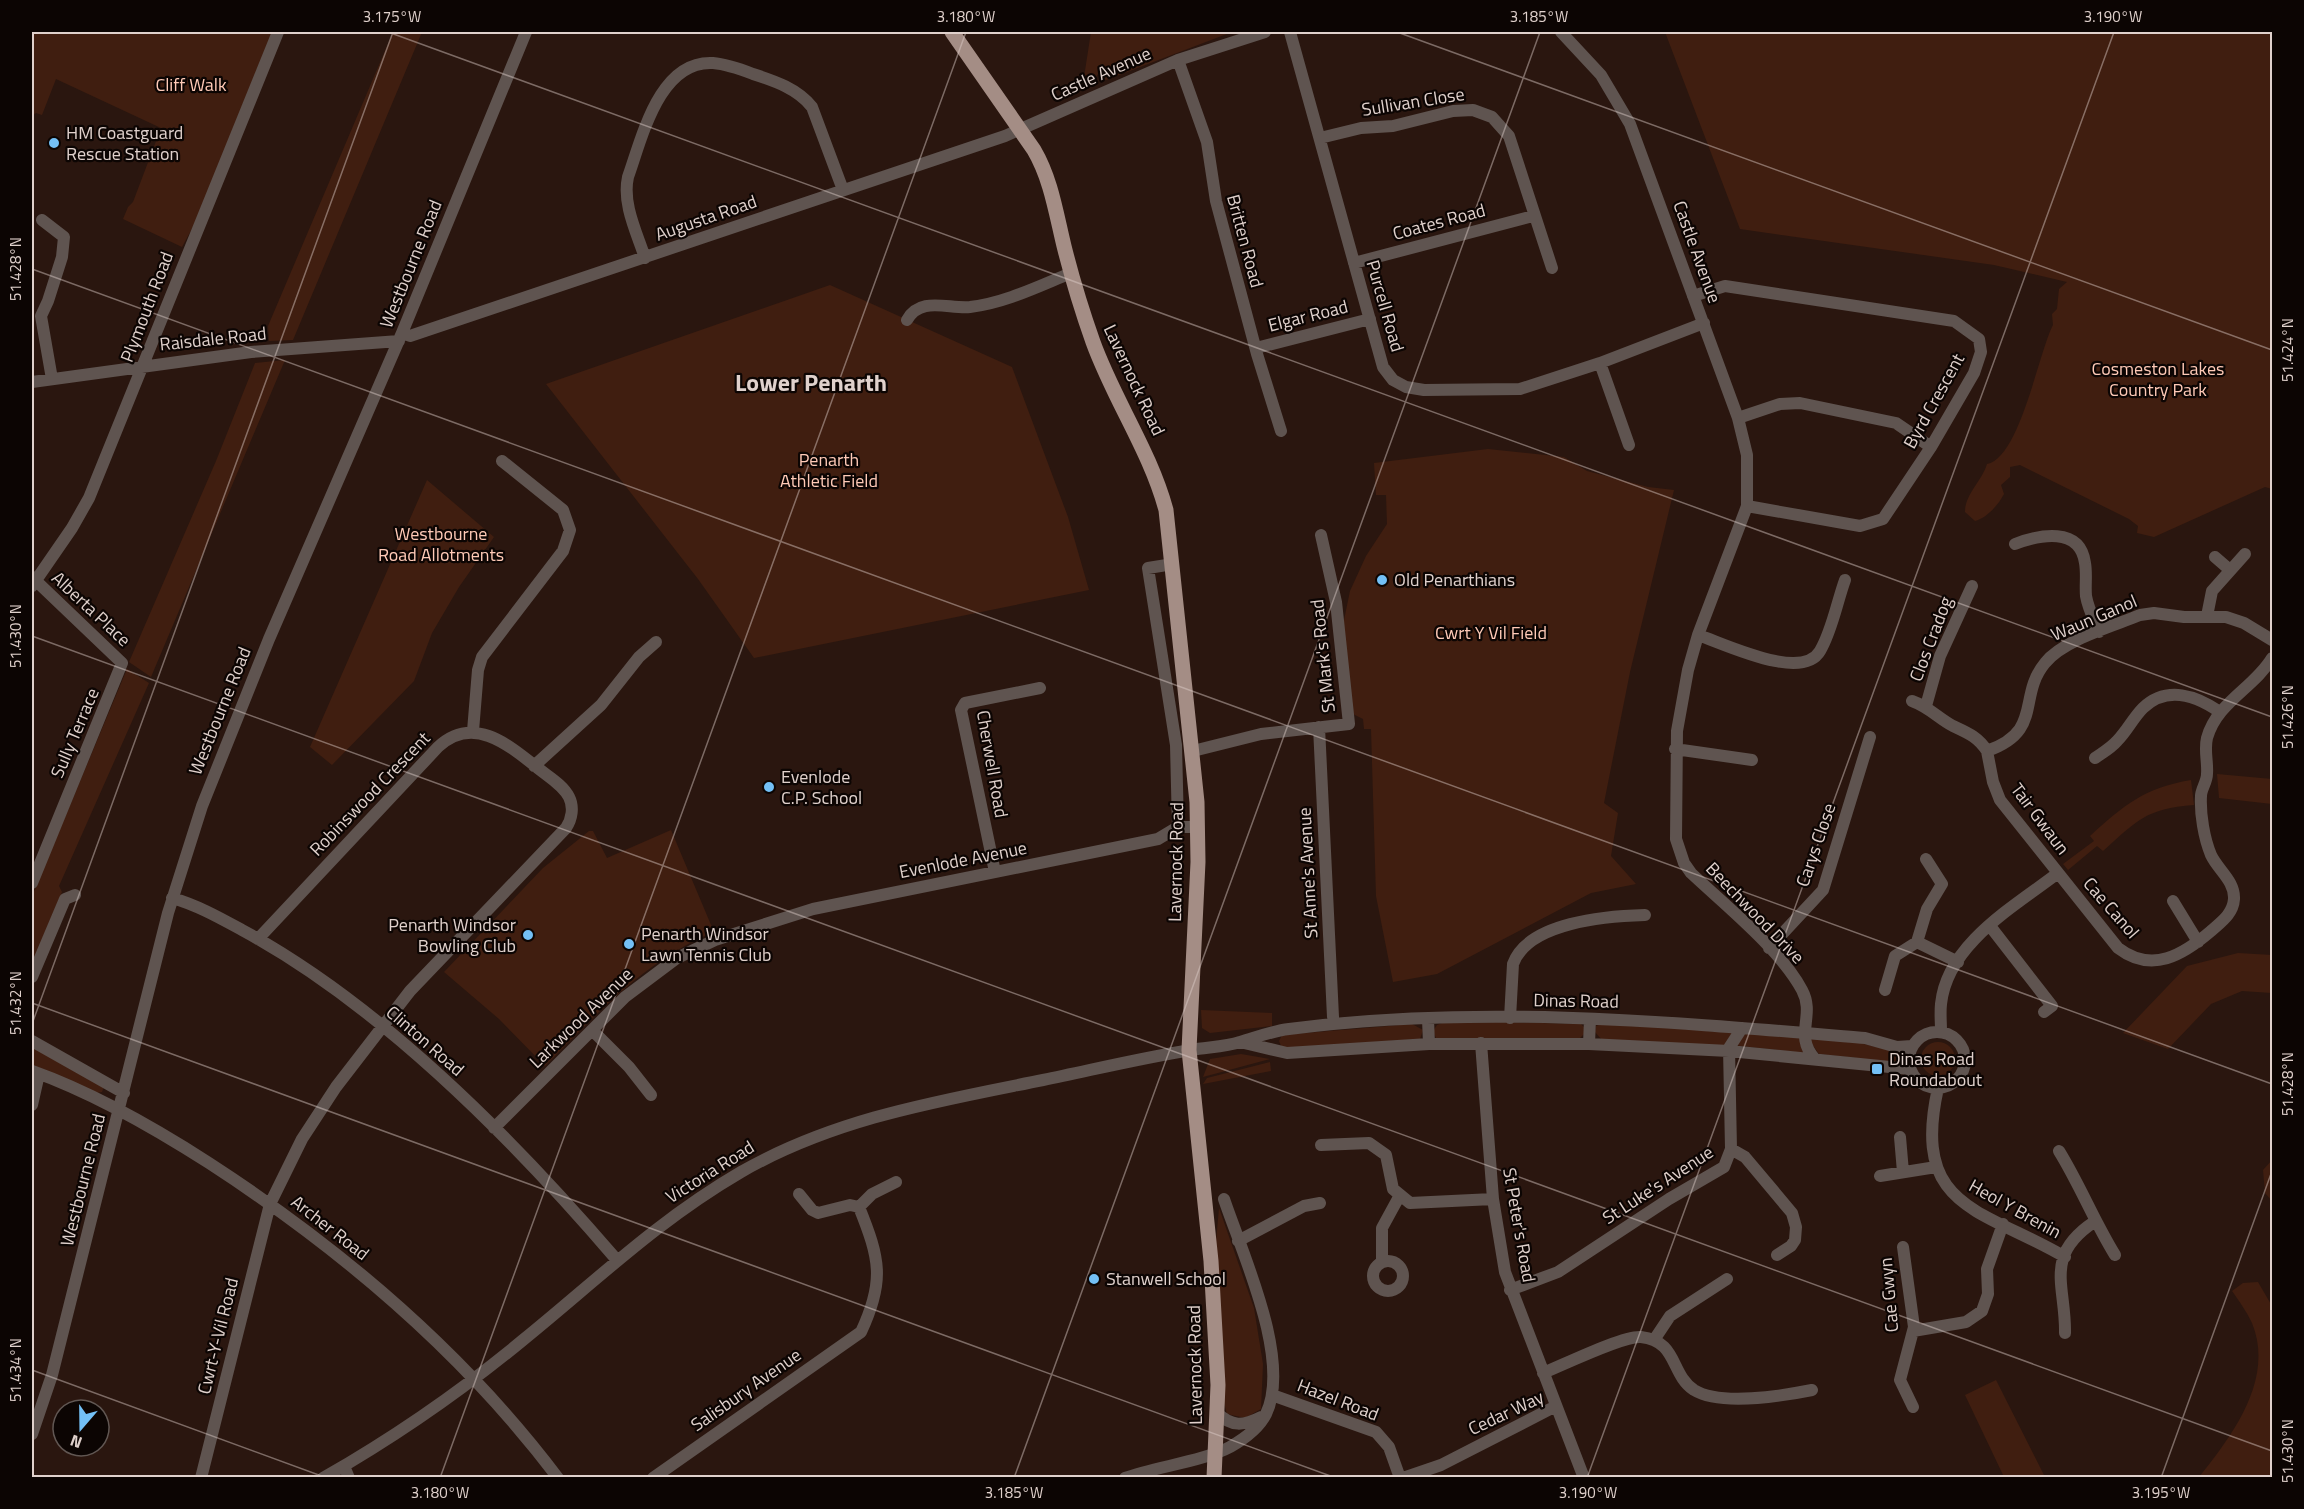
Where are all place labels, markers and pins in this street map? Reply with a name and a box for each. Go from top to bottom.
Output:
place label: HM Coastguard Rescue Station [66,119,183,167]
marker: HM Coastguard Rescue Station [47,136,61,150]
place label: Old Penarthians [1394,566,1515,593]
marker: Old Penarthians [1375,573,1389,587]
place label: Evenlode C.P. School [781,763,862,811]
marker: Evenlode C.P. School [762,780,776,794]
place label: Penarth Windsor Bowling Club [388,911,516,959]
place label: Penarth Windsor Lawn Tennis Club [641,920,771,968]
marker: Penarth Windsor Bowling Club [521,928,535,942]
marker: Penarth Windsor Lawn Tennis Club [622,937,636,951]
place label: Dinas Road Roundabout [1889,1045,1983,1093]
marker: Dinas Road Roundabout [1870,1062,1884,1076]
place label: Stanwell School [1106,1265,1226,1292]
marker: Stanwell School [1087,1272,1101,1286]

